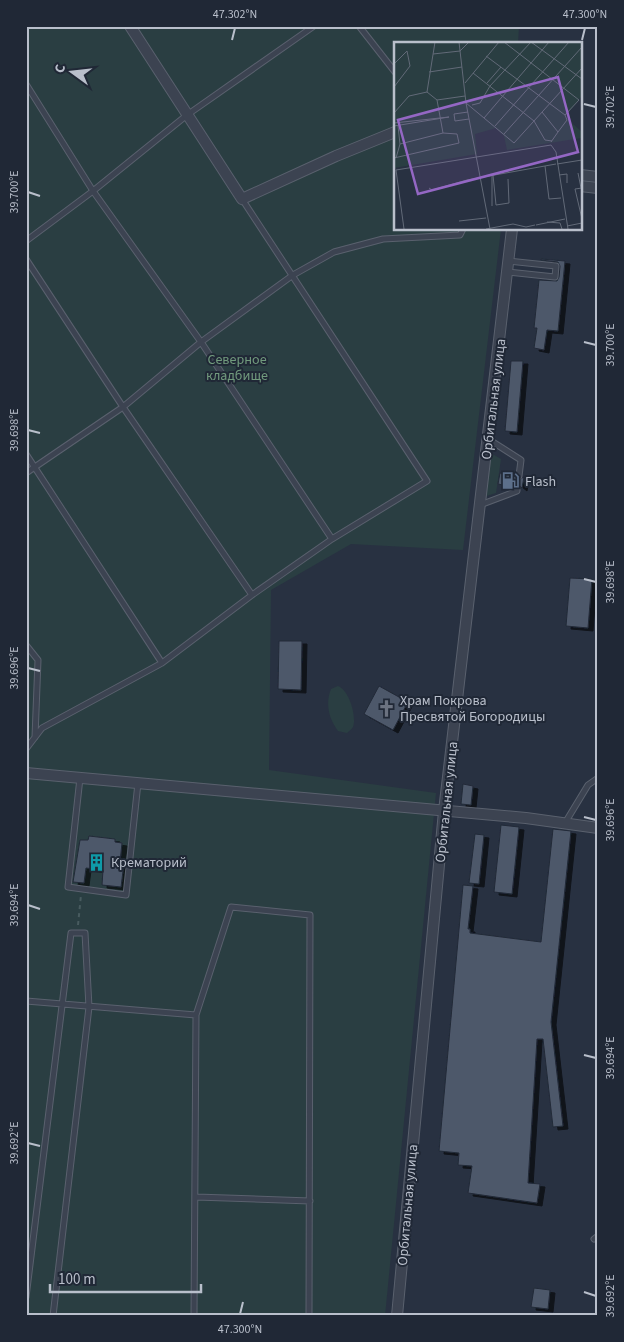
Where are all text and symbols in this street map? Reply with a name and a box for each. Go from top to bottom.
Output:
text: 47.302°N [213,6,257,23]
text: 47.300°N [563,6,607,23]
inset map [394,42,582,230]
north arrow [48,48,98,98]
text: С [50,62,71,75]
text: 39.702°E [602,85,619,129]
text: 39.700°E [6,170,23,214]
text: 39.700°E [602,323,619,367]
street label: Орбитальная улица [477,337,511,461]
park label: Северное кладбище [206,350,268,386]
text: 39.698°E [6,408,23,452]
fuel station icon: Flash [501,471,521,491]
place label: Flash [525,472,556,492]
text: 39.698°E [602,560,619,604]
text: 39.696°E [6,646,23,690]
place label: Храм Покрова Пресвятой Богородицы [400,691,545,727]
church icon: Храм Покрова Пресвятой Богородицы [376,698,396,718]
street label: Орбитальная улица [431,741,463,864]
text: 39.696°E [602,798,619,842]
building icon: Крематорий [87,852,107,872]
place label: Крематорий [111,853,187,873]
text: 39.694°E [6,883,23,927]
text: 39.694°E [602,1036,619,1080]
text: 39.692°E [6,1121,23,1165]
street label: Орбитальная улица [393,1144,423,1267]
scale bar [50,1262,201,1294]
text: 100 m [58,1269,96,1290]
text: 39.692°E [602,1274,619,1318]
text: 47.300°N [218,1321,262,1338]

